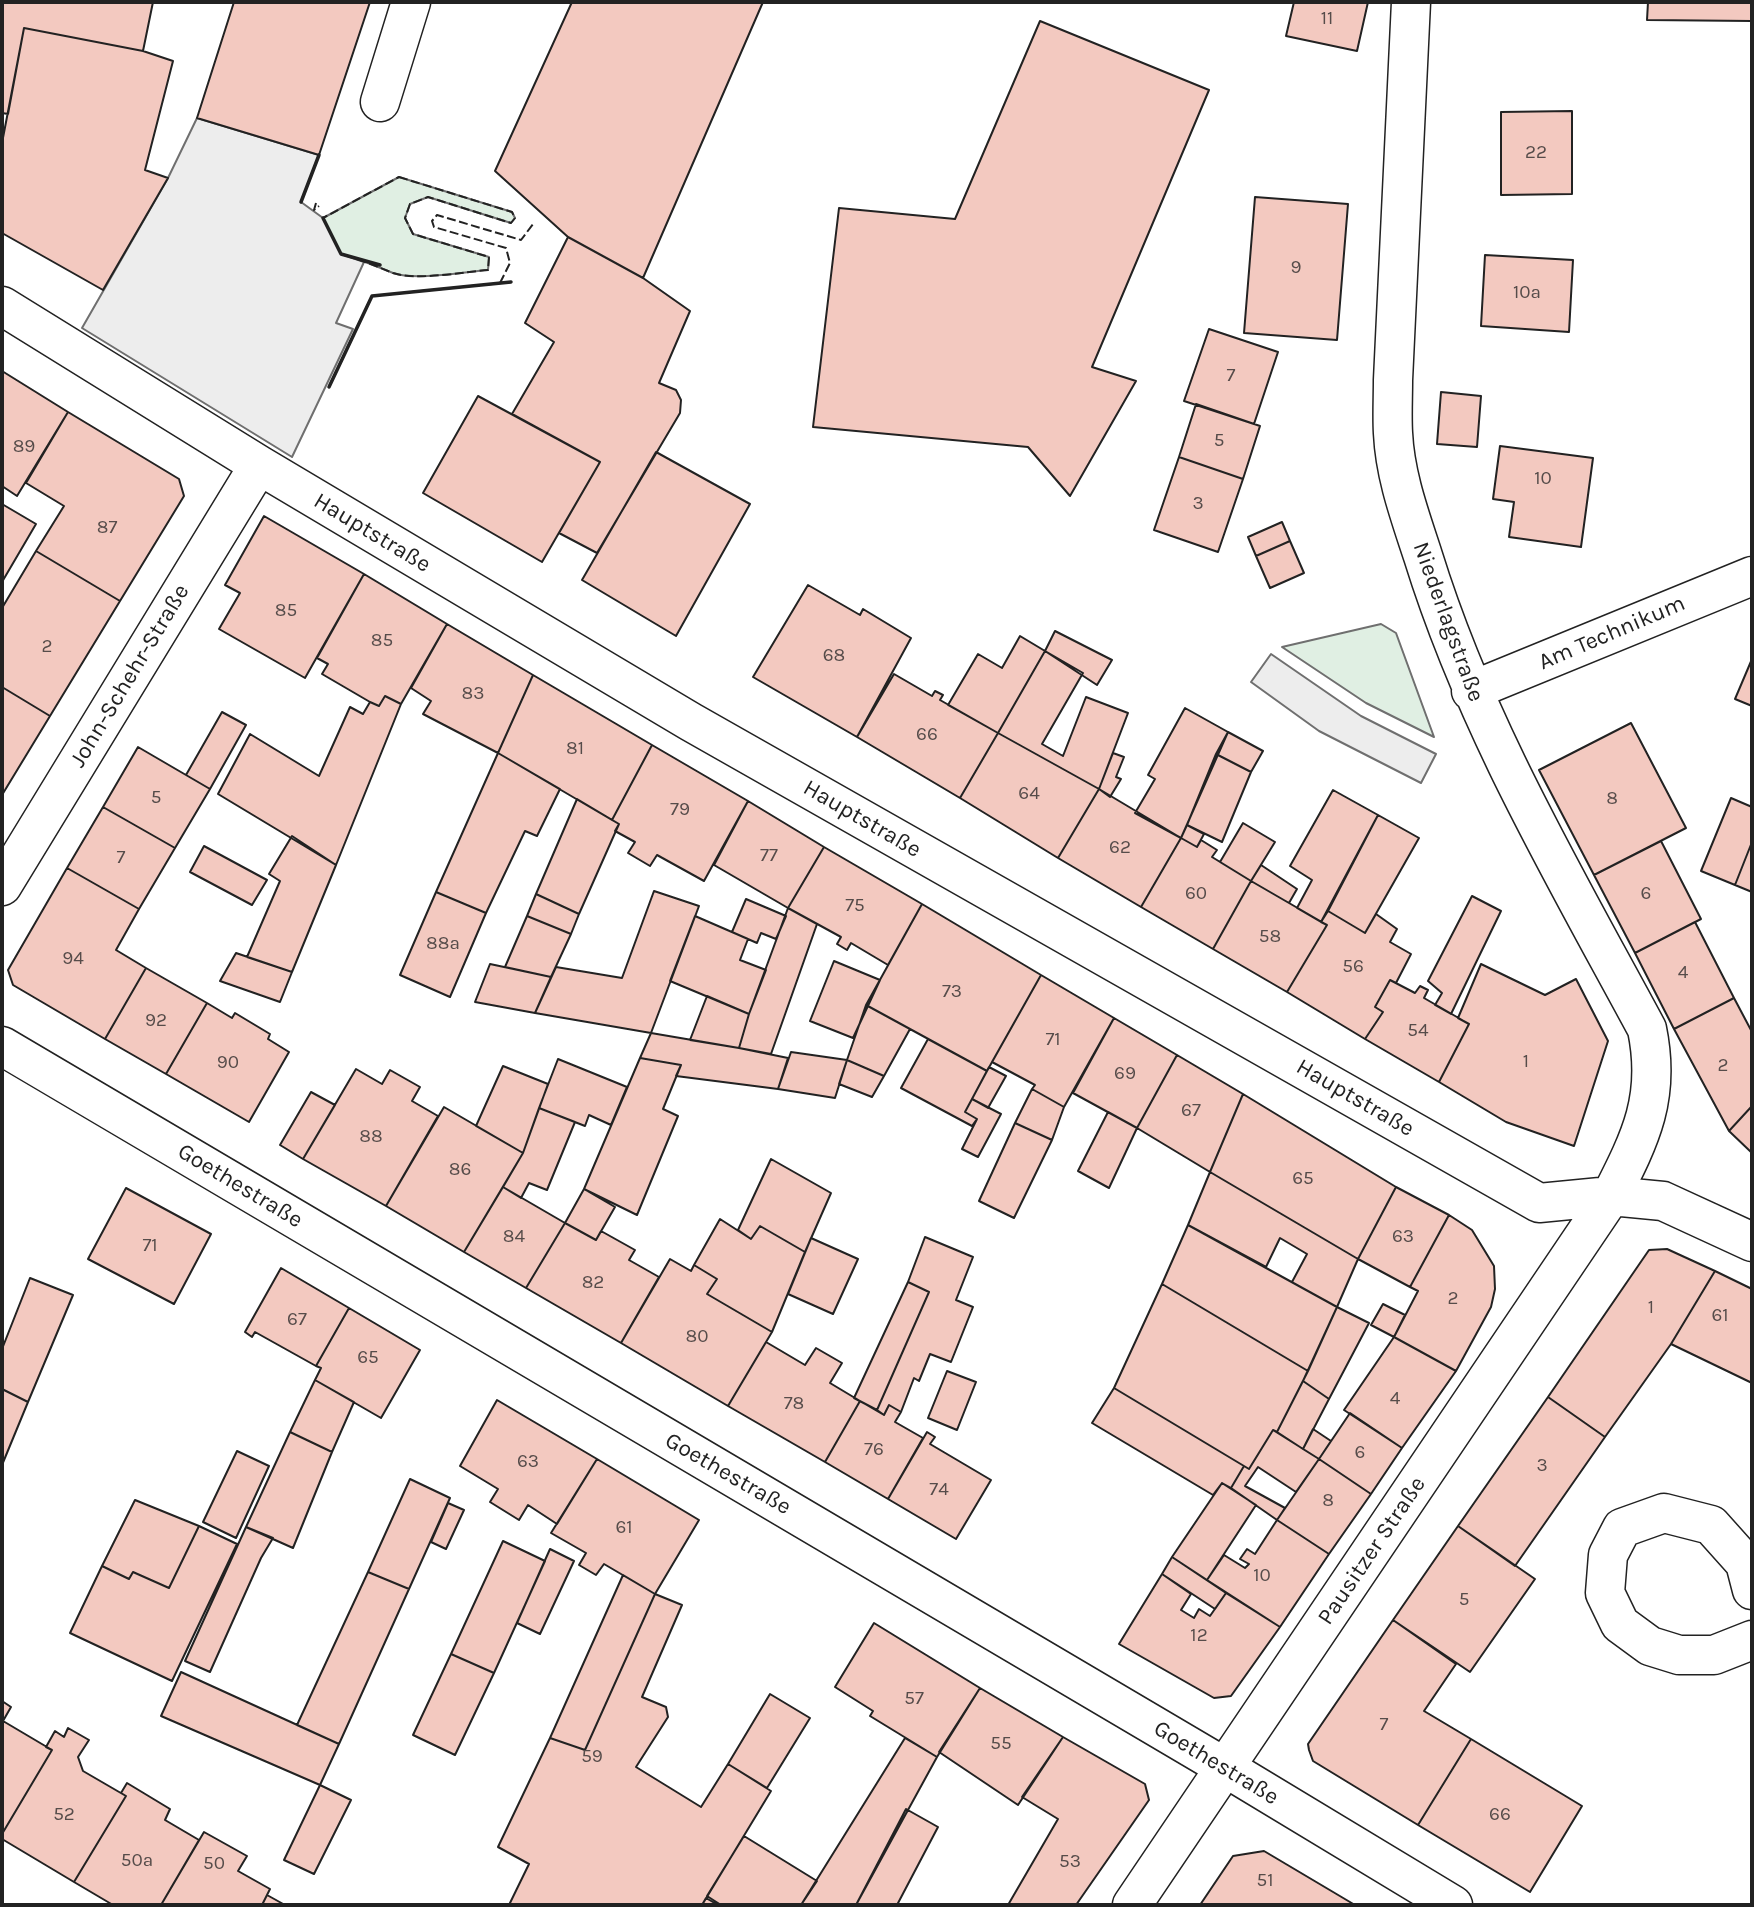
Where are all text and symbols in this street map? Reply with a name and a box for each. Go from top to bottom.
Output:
house number: 11 [1321,8,1333,30]
house number: 22 [1525,142,1547,164]
house number: 9 [1290,257,1302,279]
house number: 10a [1513,282,1541,304]
house number: 7 [1227,365,1235,387]
house number: 5 [1214,430,1224,452]
house number: 89 [13,436,35,458]
house number: 10 [1534,468,1552,490]
street label: Hauptstraße [308,487,436,579]
house number: 3 [1192,493,1204,515]
house number: 87 [97,517,117,539]
street label: Niederlagstraße [1406,538,1490,706]
street label: John-Schehr-Straße [64,579,196,773]
street label: Am Technikum [1534,590,1690,676]
house number: 85 [275,600,297,622]
house number: 85 [371,630,393,652]
house number: 2 [41,636,53,658]
house number: 68 [823,645,845,667]
house number: 83 [462,683,484,705]
house number: 66 [916,724,938,746]
house number: 81 [566,738,584,760]
street label: Hauptstraße [798,774,926,864]
house number: 64 [1018,783,1040,805]
house number: 5 [151,787,161,809]
house number: 8 [1606,788,1618,810]
house number: 79 [670,799,690,821]
house number: 62 [1109,837,1131,859]
house number: 77 [760,845,778,867]
house number: 7 [117,847,125,869]
house number: 60 [1185,883,1207,905]
house number: 6 [1641,883,1651,905]
house number: 75 [845,895,865,917]
house number: 58 [1259,926,1281,948]
house number: 88a [426,933,460,955]
house number: 94 [62,948,84,970]
house number: 56 [1342,956,1364,978]
house number: 4 [1678,962,1688,984]
house number: 73 [942,981,962,1003]
house number: 92 [145,1010,167,1032]
house number: 54 [1407,1020,1429,1042]
house number: 71 [1045,1029,1061,1051]
house number: 1 [1523,1051,1529,1073]
house number: 90 [217,1052,239,1074]
street label: Hauptstraße [1291,1053,1419,1143]
house number: 2 [1717,1055,1729,1077]
house number: 69 [1114,1063,1136,1085]
house number: 67 [1181,1100,1201,1122]
house number: 88 [359,1126,383,1148]
street label: Goethestraße [172,1138,308,1234]
house number: 86 [449,1159,471,1181]
house number: 65 [1292,1168,1314,1190]
house number: 84 [503,1226,525,1248]
house number: 63 [1392,1226,1414,1248]
house number: 71 [142,1235,158,1257]
house number: 82 [582,1272,604,1294]
house number: 2 [1447,1288,1459,1310]
house number: 1 [1648,1297,1654,1319]
house number: 61 [1711,1305,1729,1327]
house number: 67 [287,1309,307,1331]
house number: 80 [686,1326,708,1348]
house number: 65 [357,1347,379,1369]
house number: 4 [1390,1388,1400,1410]
house number: 78 [784,1393,804,1415]
street label: Goethestraße [660,1427,796,1521]
house number: 76 [864,1439,884,1461]
house number: 6 [1355,1442,1365,1464]
house number: 63 [517,1451,539,1473]
house number: 3 [1536,1455,1548,1477]
street label: Pausitzer Straße [1312,1472,1432,1630]
house number: 74 [929,1479,949,1501]
house number: 8 [1322,1490,1334,1512]
house number: 61 [615,1517,633,1539]
house number: 10 [1253,1565,1271,1587]
house number: 5 [1459,1589,1469,1611]
house number: 12 [1190,1625,1208,1647]
house number: 57 [904,1688,924,1710]
house number: 7 [1380,1714,1388,1736]
street label: Goethestraße [1148,1715,1284,1811]
house number: 55 [990,1733,1012,1755]
house number: 59 [581,1746,603,1768]
house number: 52 [53,1804,75,1826]
house number: 66 [1489,1804,1511,1826]
house number: 50a [121,1850,153,1872]
house number: 53 [1059,1851,1081,1873]
house number: 50 [203,1853,225,1875]
house number: 51 [1256,1870,1274,1892]

